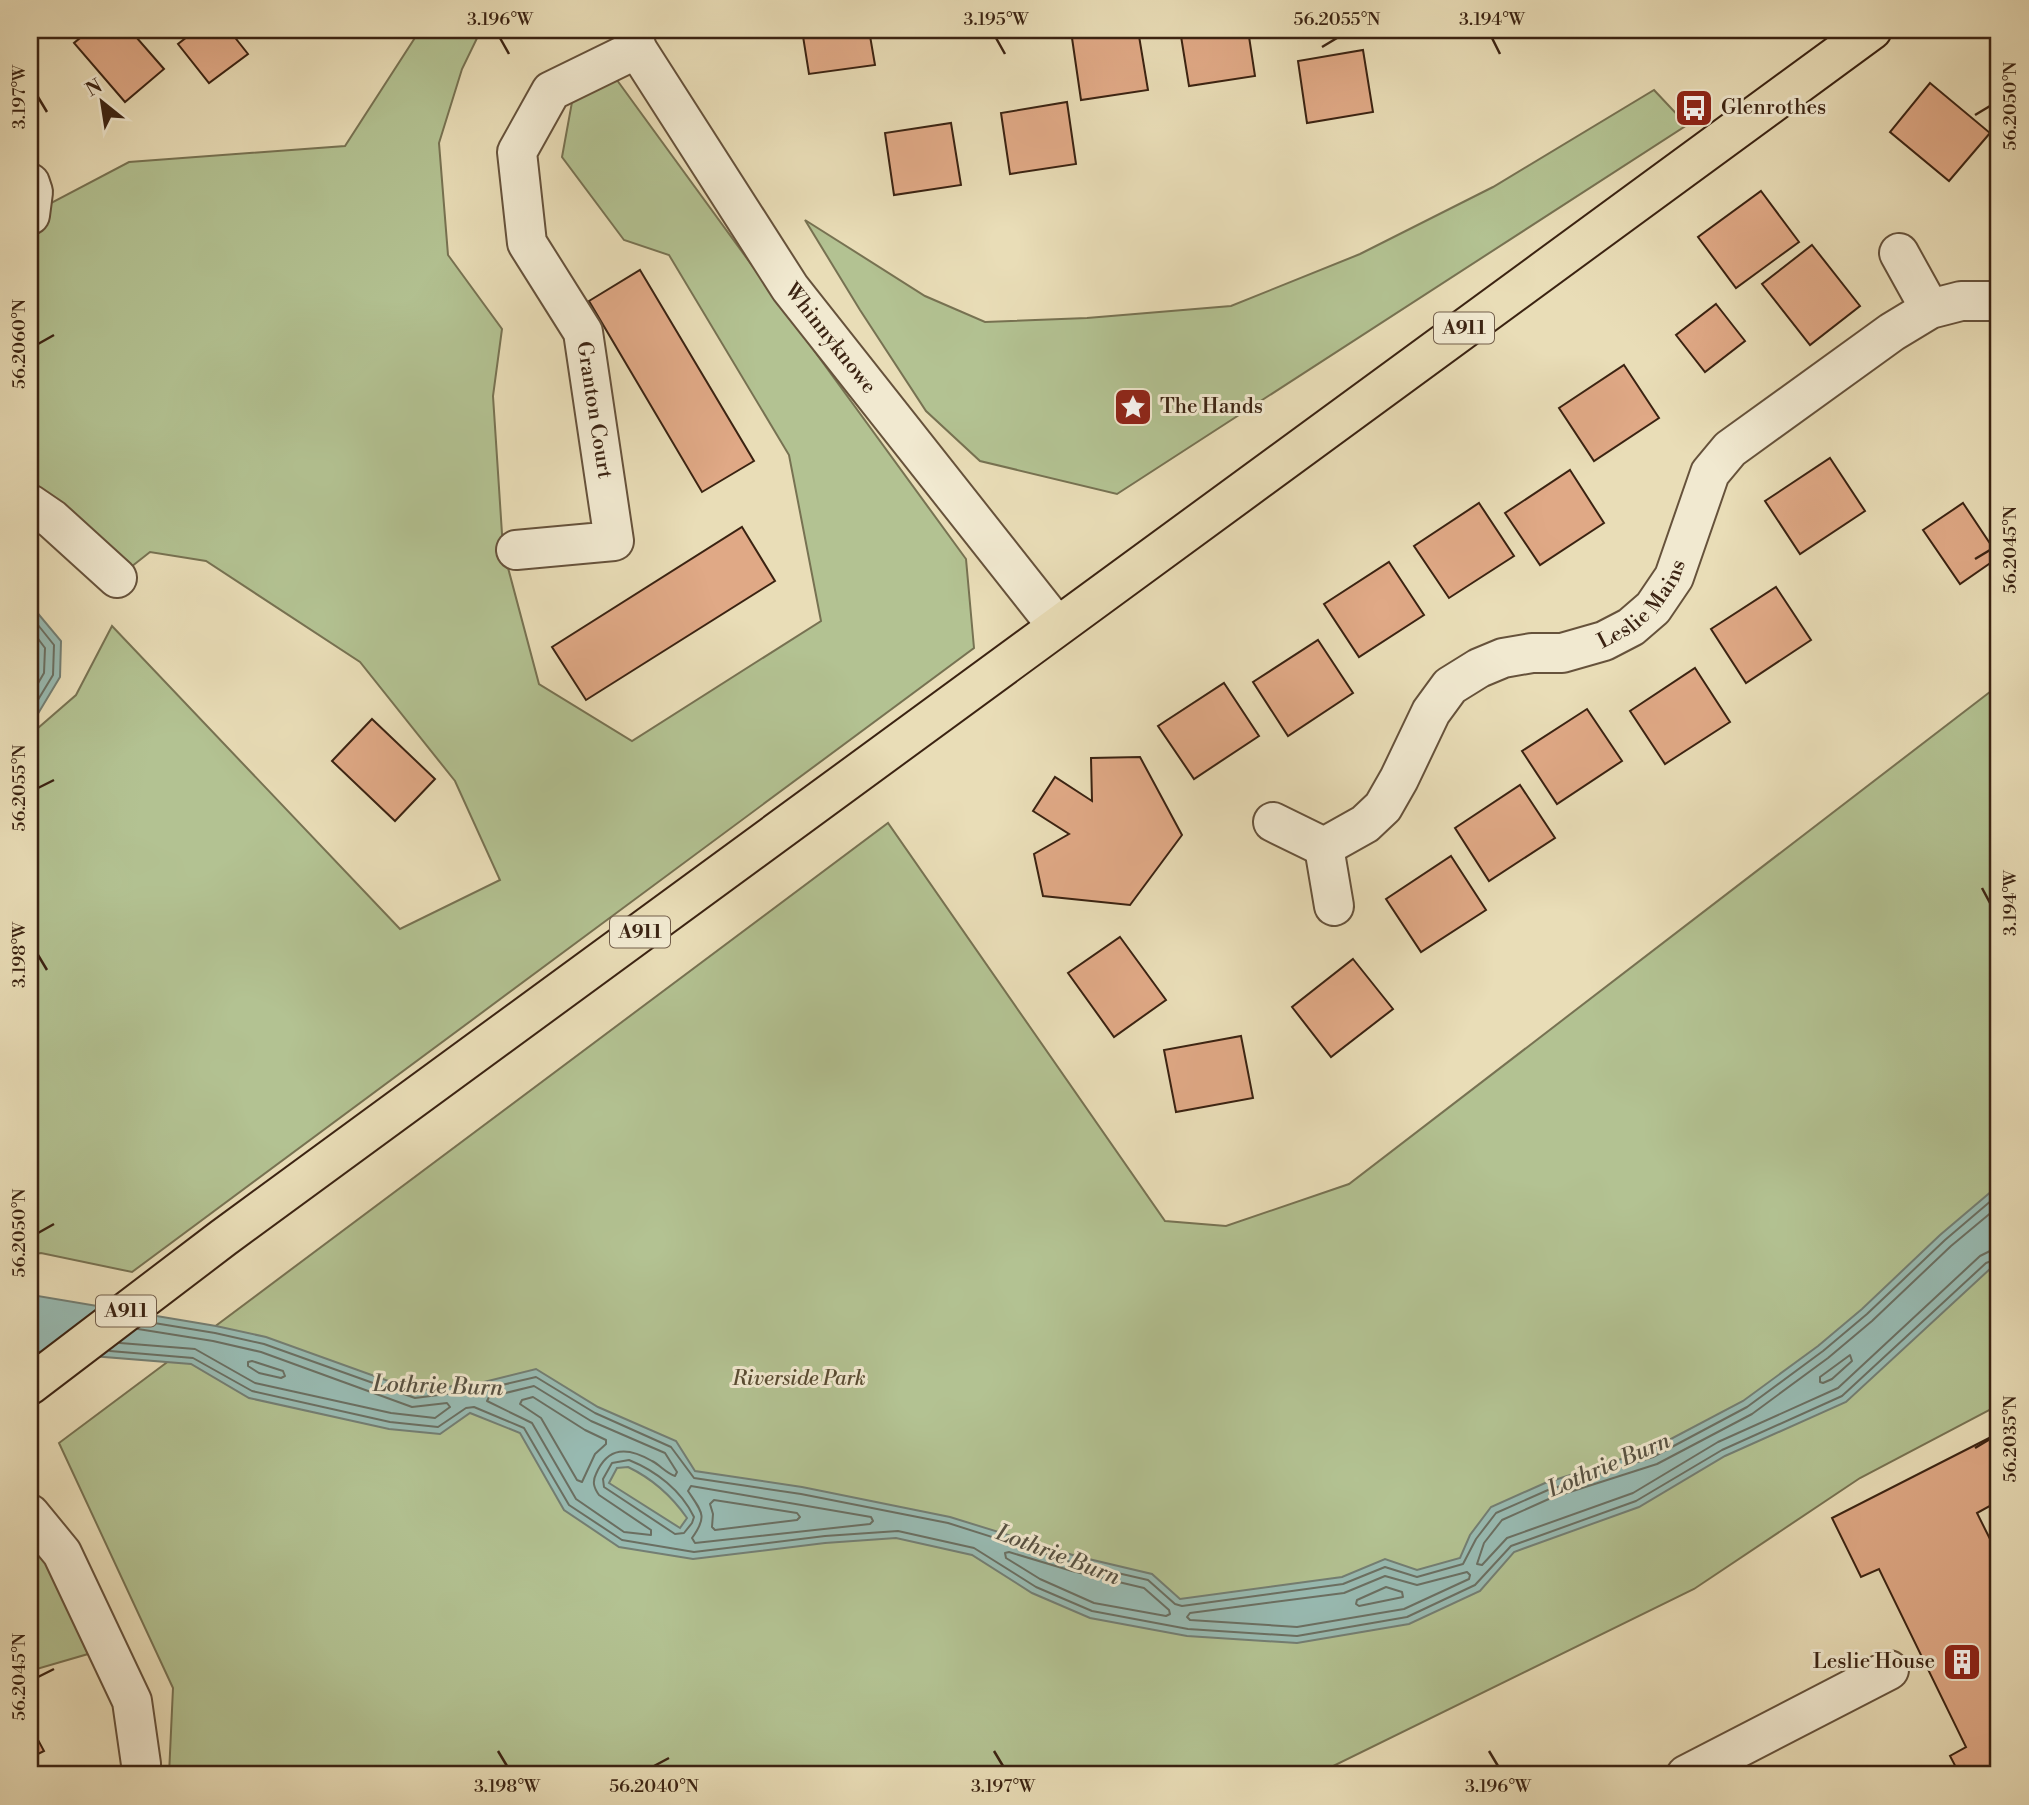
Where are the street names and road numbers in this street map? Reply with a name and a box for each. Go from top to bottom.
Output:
street label: Whinnyknowe [778,277,882,399]
road number: A911 [1434,312,1494,344]
street label: Granton Court [570,339,618,481]
street label: Leslie Mains [1593,556,1692,655]
road number: A911 [610,916,670,948]
road number: A911 [96,1296,156,1326]

